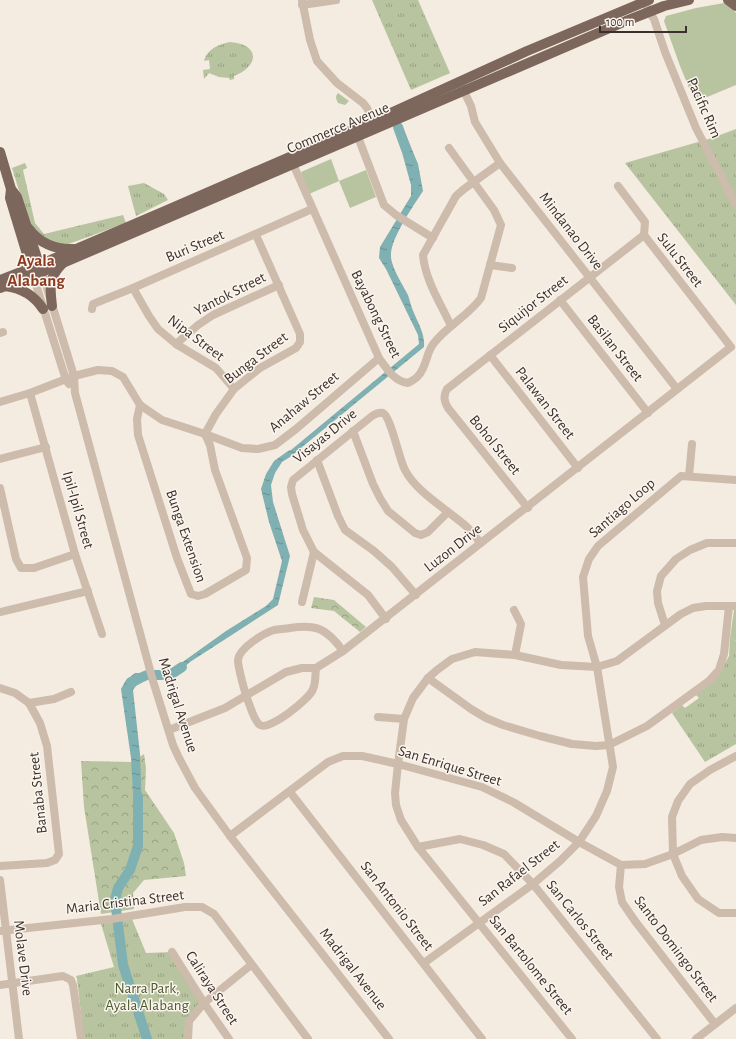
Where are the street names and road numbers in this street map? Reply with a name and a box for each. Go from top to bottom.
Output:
street label: Pacific Rim [684,76,724,140]
street label: Commerce Avenue [285,100,391,156]
street label: Mindanao Drive [536,190,606,273]
street label: Buri Street [164,227,227,265]
street label: Sulu Street [654,230,706,290]
street label: Bayabong Street [348,268,404,360]
street label: Yantok Street [192,270,268,318]
street label: Siquijor Street [495,272,571,336]
street label: Nipa Street [165,312,227,364]
street label: Basilan Street [584,312,646,384]
street label: Bunga Street [221,329,291,387]
street label: Palawan Street [512,364,578,442]
street label: Anahaw Street [266,369,342,435]
street label: Visayas Drive [290,406,360,466]
street label: Bohol Street [467,412,524,478]
street label: Ipil-Ipil Street [60,470,96,551]
street label: Santiago Loop [586,475,658,541]
street label: Bunga Extension [163,488,209,584]
street label: Luzon Drive [421,521,485,575]
street label: Madrigal Avenue [156,656,200,754]
street label: San Enrique Street [397,743,504,789]
street label: Banaba Street [26,751,50,835]
street label: San Rafael Street [476,837,563,909]
street label: San Antonio Street [358,859,436,953]
street label: San Carlos Street [543,877,617,963]
street label: Maria Cristina Street [65,887,185,917]
street label: Santo Domingo Street [631,893,721,1005]
street label: San Bartolome Street [486,912,576,1018]
street label: Molave Drive [11,919,35,997]
street label: Madrigal Avenue [317,925,389,1013]
street label: Caliraya Street [183,949,241,1028]

